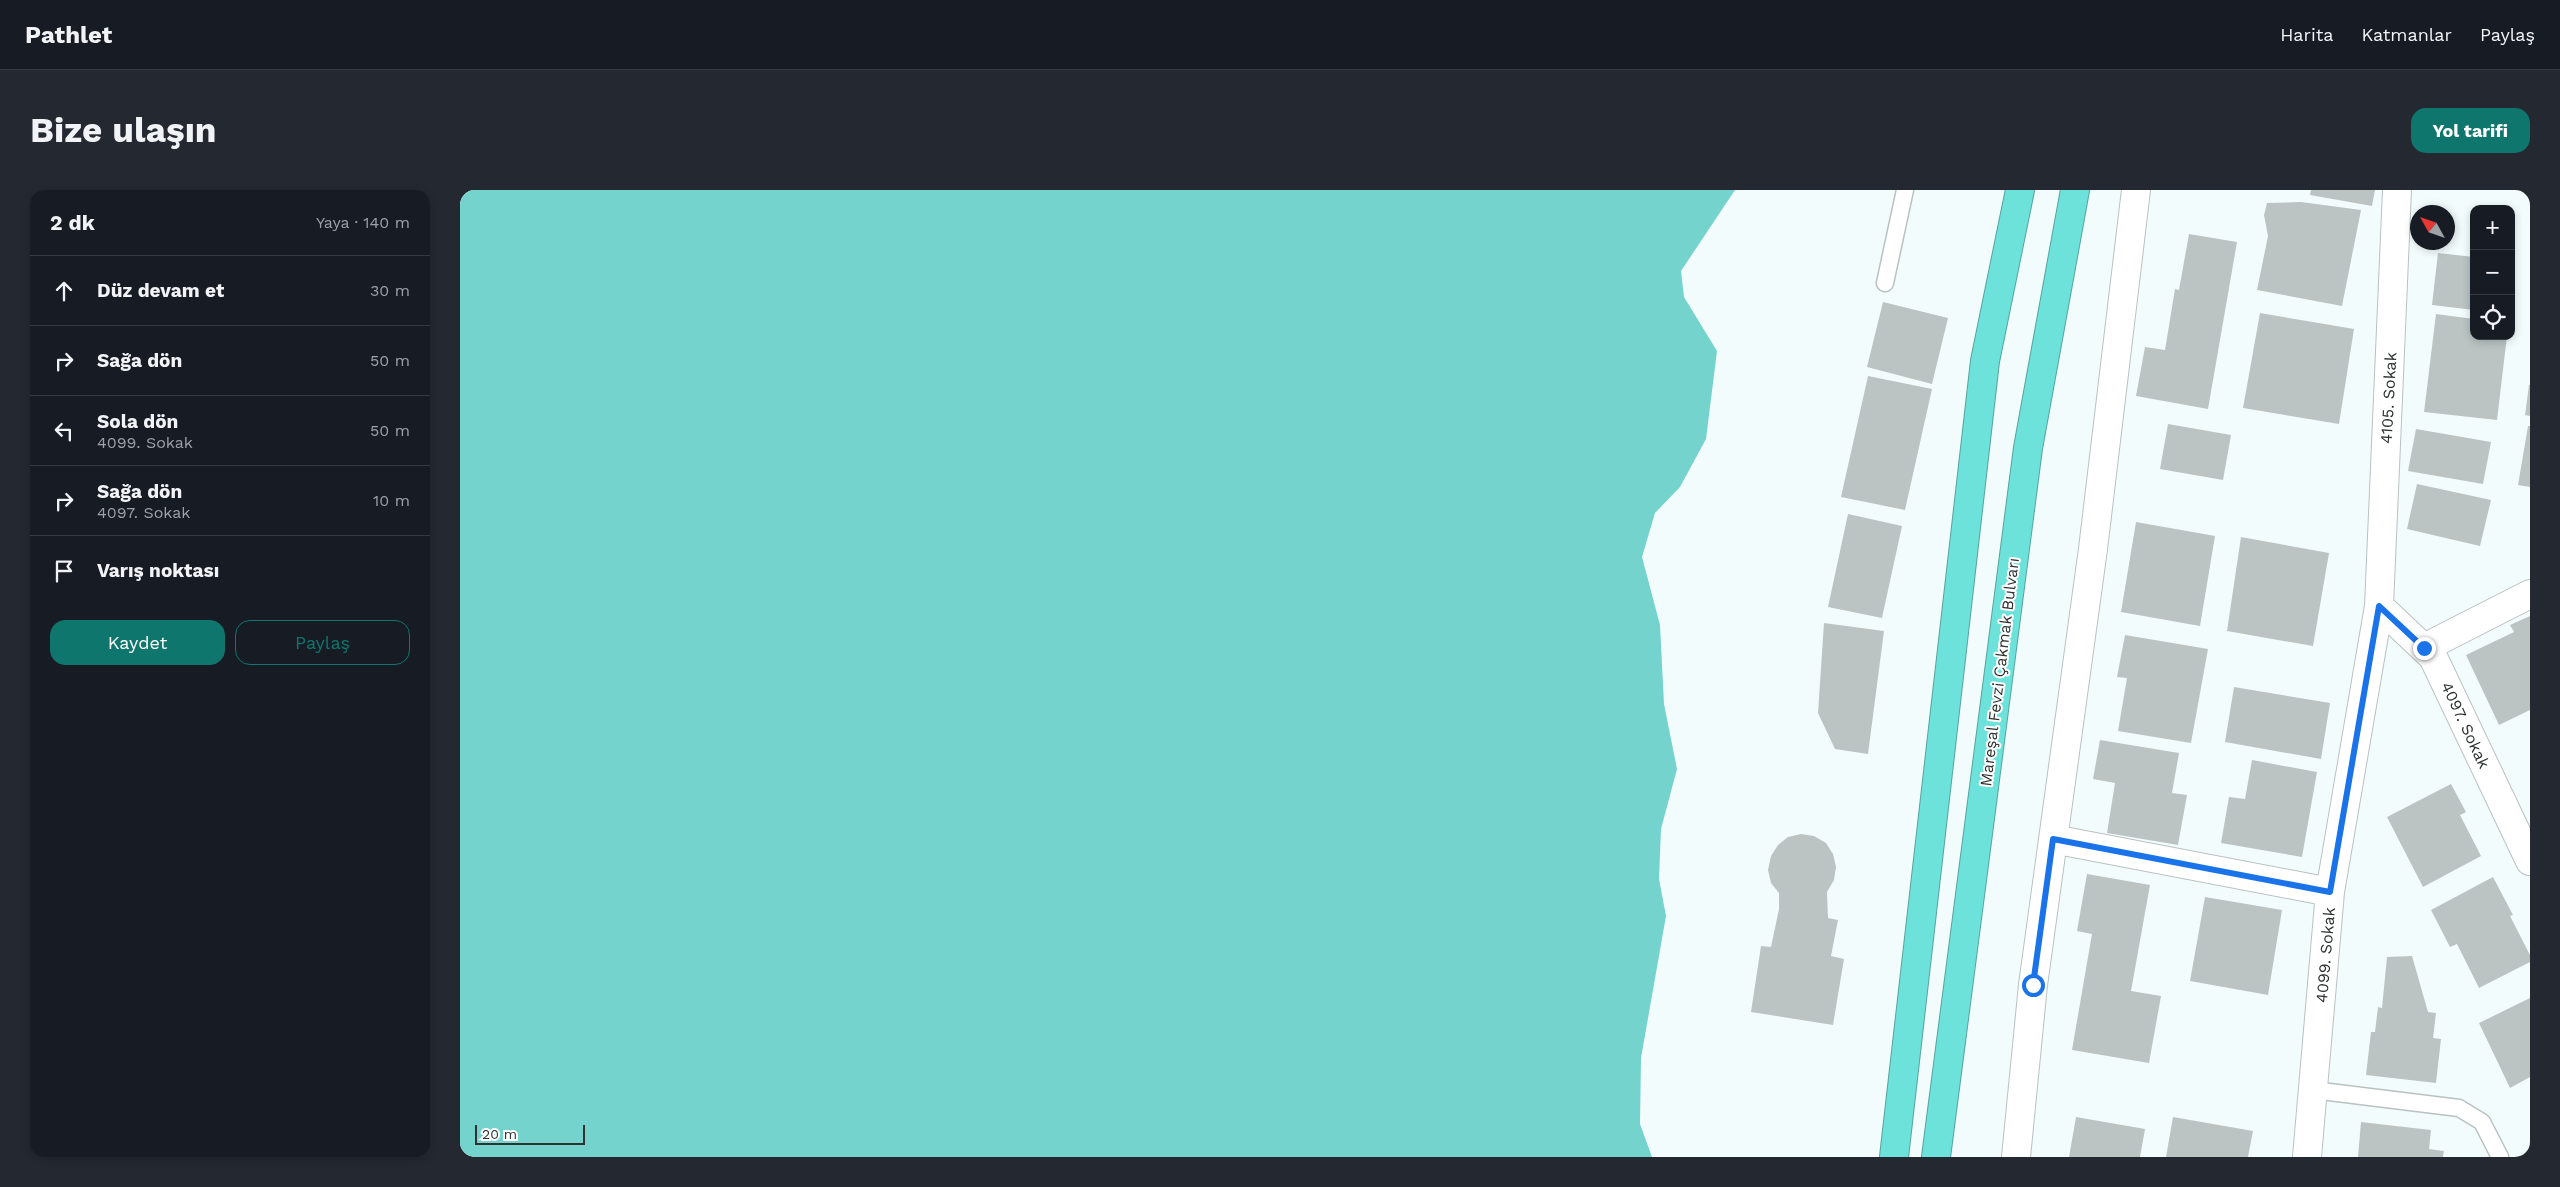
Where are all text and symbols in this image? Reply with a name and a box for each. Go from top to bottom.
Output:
text: Pathlet [25,21,112,49]
text: Harita [2280,24,2333,45]
text: Katmanlar [2361,24,2452,45]
text: Paylaş [2480,24,2535,45]
button: Yol tarifi [2411,108,2530,153]
text: Bize ulaşın [30,109,217,151]
north arrow [2410,205,2455,250]
map controls [2470,205,2515,340]
button: + [2470,205,2515,250]
text: 2 dk [50,210,95,235]
text: Yaya · 140 m [316,213,410,232]
button: − [2470,250,2515,295]
icon: ahead [50,277,78,305]
text: Düz devam et [97,279,224,302]
text: 30 m [370,281,410,300]
button: locate [2470,295,2515,340]
icon: right [50,347,78,375]
text: Sağa dön [97,349,182,372]
text: 50 m [370,351,410,370]
street label: 4105. Sokak [2377,352,2400,444]
text: Sola dön [97,410,178,433]
icon: left [50,417,78,445]
text: 50 m [370,421,410,440]
text: 4099. Sokak [97,433,193,452]
text: Sağa dön [97,480,182,503]
icon: right [50,487,78,515]
text: 10 m [373,491,410,510]
text: 4097. Sokak [97,503,190,522]
icon: arrive [50,557,78,585]
street label: Mareşal Fevzi Çakmak Bulvarı [1976,557,2023,788]
text: Varış noktası [97,559,219,582]
button: Kaydet [50,620,225,665]
button: Paylaş [235,620,410,665]
route end [2413,637,2436,660]
street label: 4097. Sokak [2437,679,2494,772]
street label: 4099. Sokak [2312,906,2339,1004]
route start [2022,974,2045,997]
scale bar [475,1122,585,1145]
text: 20 m [482,1126,517,1142]

